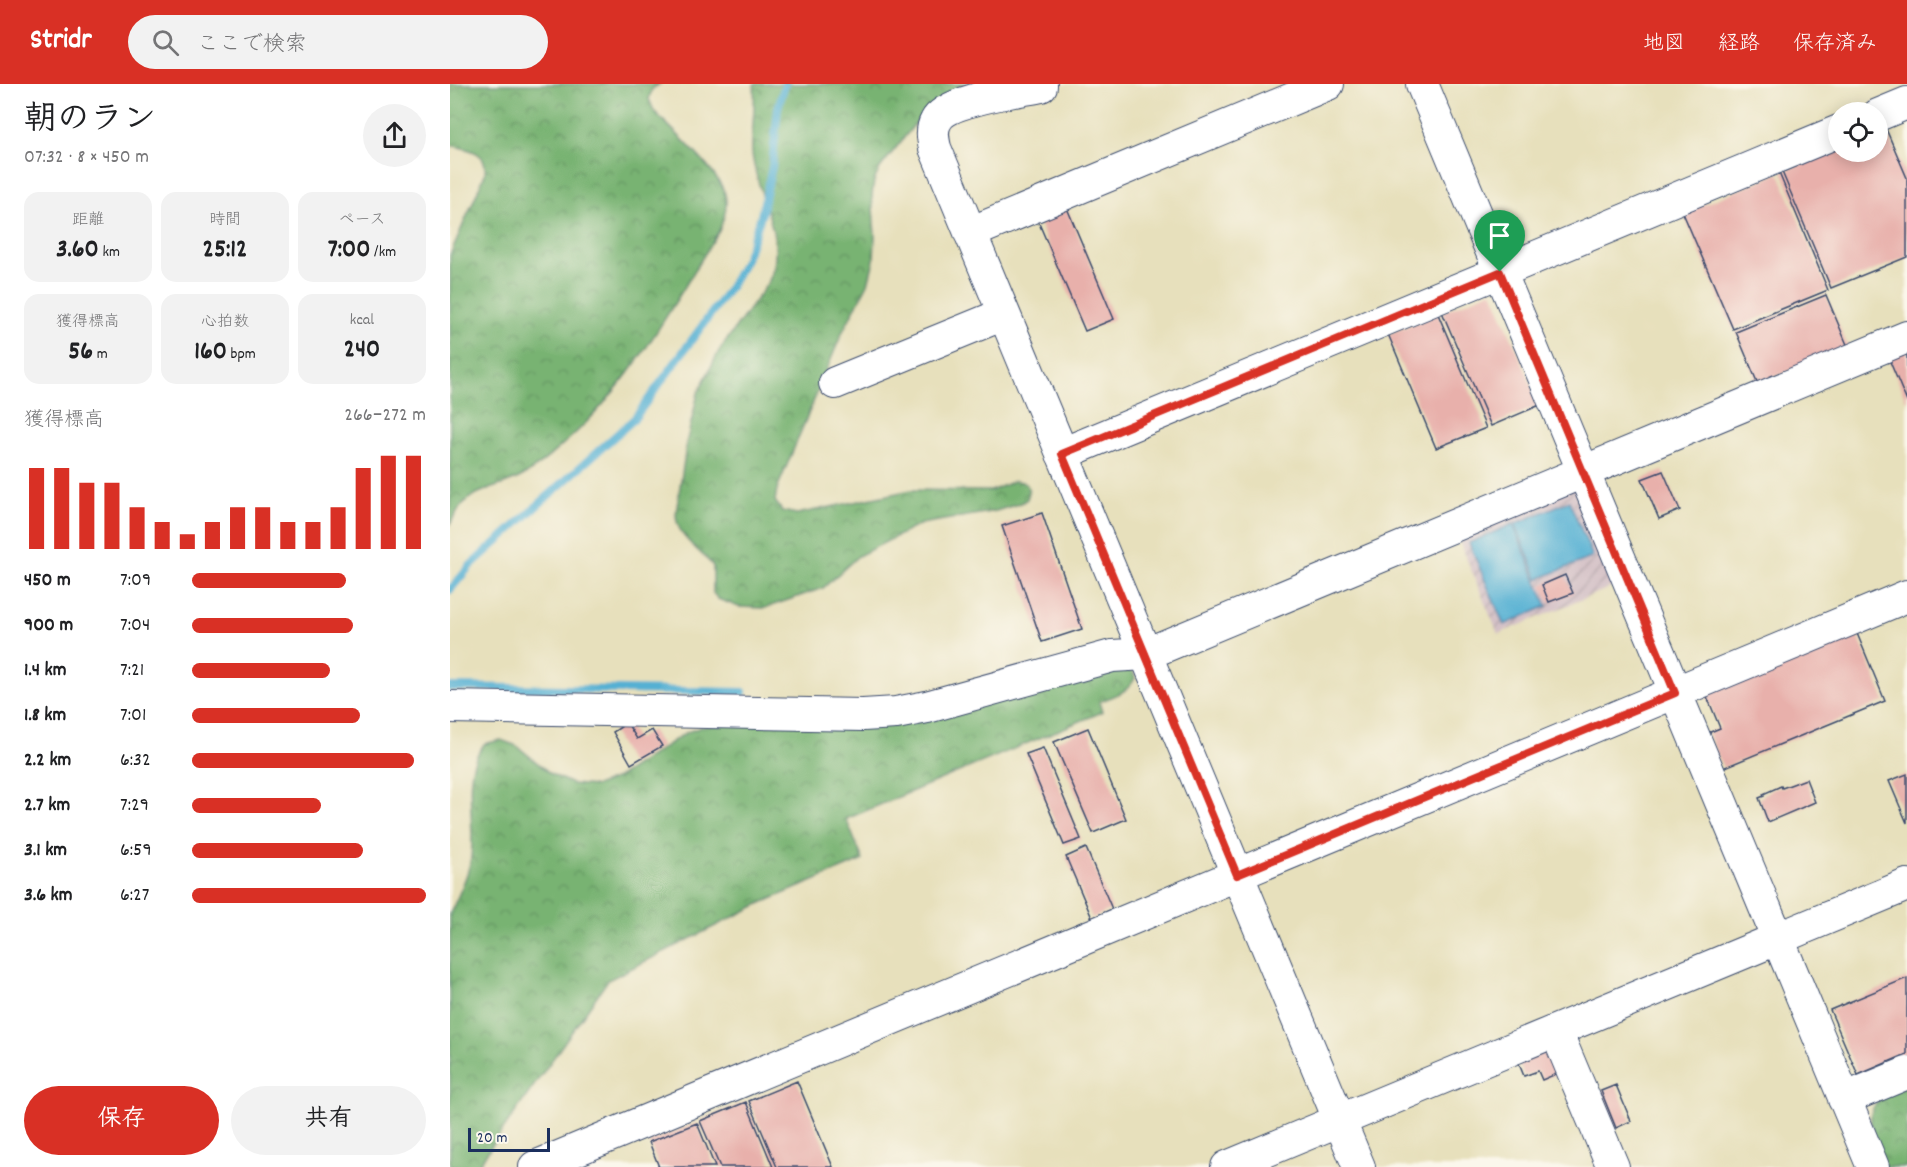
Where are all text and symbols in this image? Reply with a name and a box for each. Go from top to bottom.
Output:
search box [128,15,548,69]
text: Stridr [30,22,92,62]
icon: search [149,26,182,59]
text: ここで検索 [197,30,307,61]
text: 地図 [1643,30,1685,60]
text: 経路 [1718,30,1760,60]
text: 保存済み [1793,30,1877,60]
text: 朝のラン [24,98,156,145]
map controls [1828,102,1888,162]
button: locate [1828,102,1888,162]
button: share [363,104,426,167]
text: 07:32 · 8 × 450 m [24,144,149,172]
text: 距離 [72,209,104,232]
text: 時間 [209,209,241,232]
text: ペース [338,209,386,232]
pin [1474,210,1525,272]
icon: arrive [1483,219,1516,252]
text: 3.60 [56,232,99,269]
text: 25:12 [203,232,247,269]
text: 7:00 [328,232,370,269]
text: km [99,241,120,264]
text: /km [370,241,396,264]
text: kcal [350,309,374,332]
text: 獲得標高 [56,311,120,334]
text: 心拍数 [201,311,249,334]
text: 240 [344,332,380,369]
text: 56 [68,334,93,371]
text: 160 [194,334,227,371]
text: m [93,343,108,366]
text: bpm [227,343,256,366]
text: 266–272 m [344,402,426,430]
text: 獲得標高 [24,407,104,435]
text: 450 m [24,567,71,595]
text: 7:09 [120,567,151,595]
text: 900 m [24,612,73,640]
text: 7:04 [120,612,150,640]
text: 1.4 km [24,657,67,685]
text: 7:21 [120,657,144,685]
text: 1.8 km [24,702,66,730]
text: 7:01 [120,702,146,730]
text: 2.2 km [24,747,71,775]
text: 6:32 [120,747,151,775]
text: 2.7 km [24,792,70,820]
text: 7:29 [120,792,149,820]
text: 3.1 km [24,837,67,865]
text: 6:59 [120,837,152,865]
text: 3.6 km [24,882,73,910]
text: 6:27 [120,882,150,910]
button: 保存 [24,1086,219,1155]
button: 共有 [231,1086,426,1155]
scale bar [468,1125,550,1152]
text: 20 m [477,1127,507,1150]

